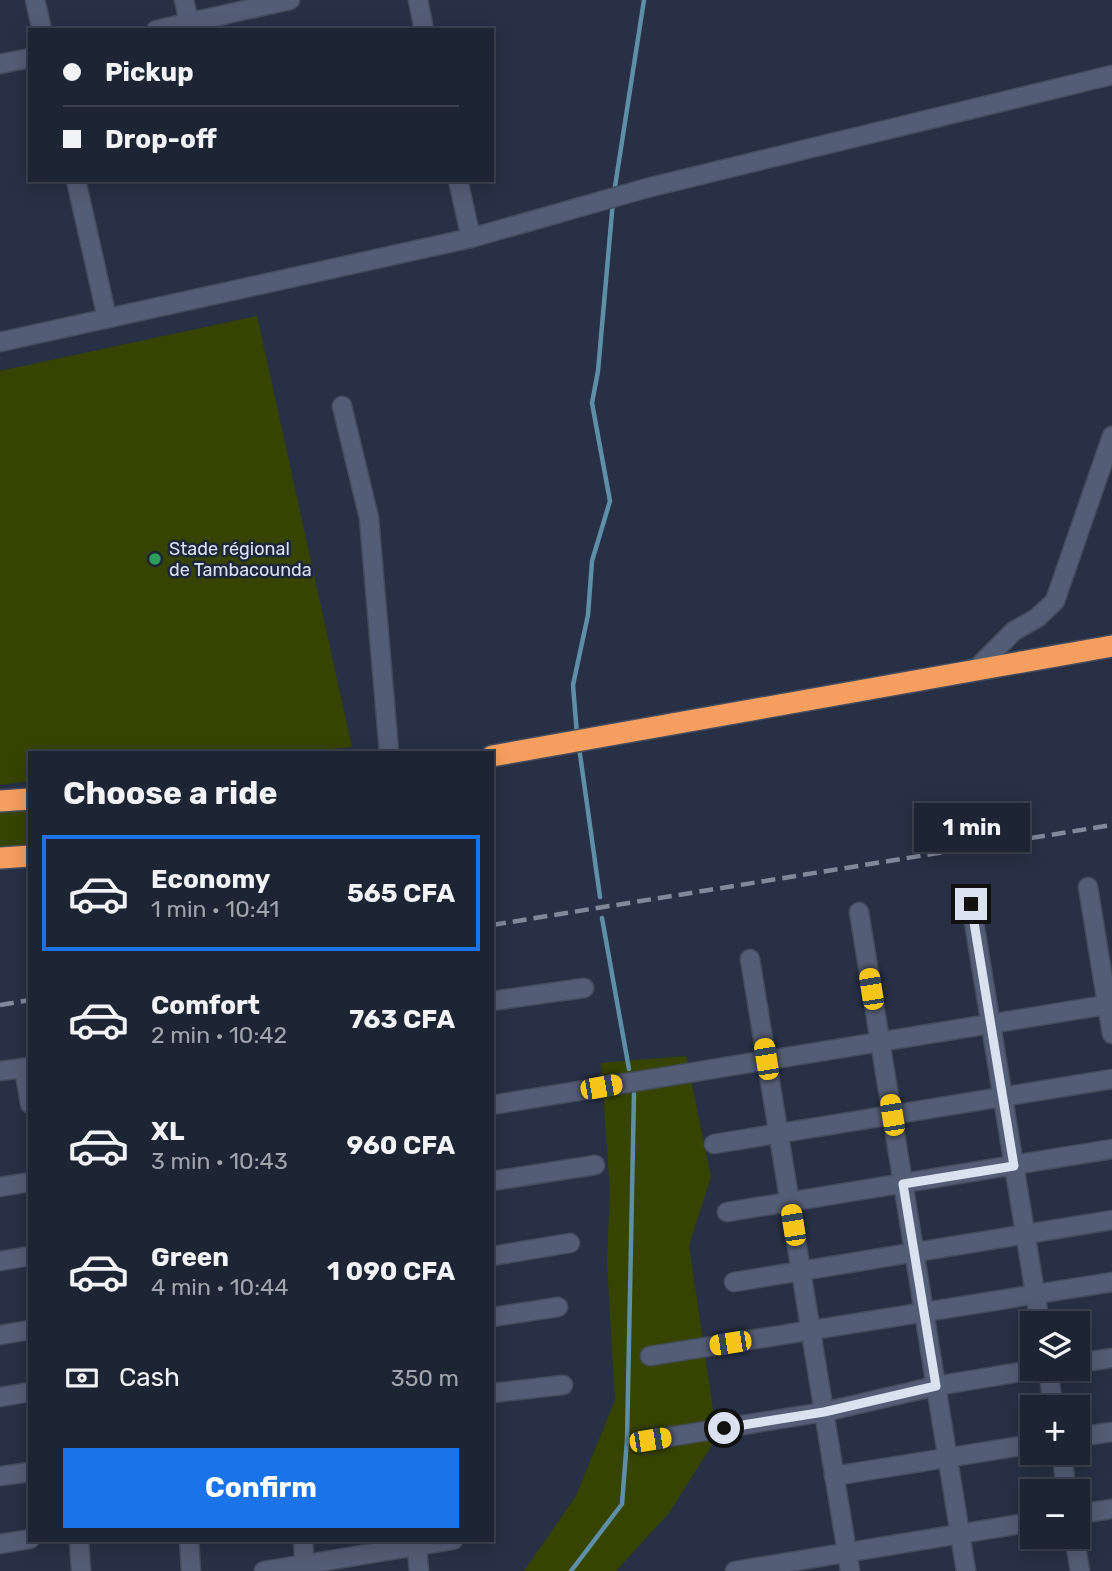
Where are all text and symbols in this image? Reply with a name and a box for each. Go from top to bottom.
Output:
text: Pickup [105,57,194,88]
text: Drop-off [105,124,217,155]
place label: Stade régional de Tambacounda [169,538,312,581]
marker: Stade régional de Tambacounda [147,551,163,567]
text: Choose a ride [63,774,277,812]
callout: 1 min [913,802,1029,852]
text: 1 min [943,813,1001,841]
icon: car [67,862,130,925]
text: Economy [151,864,270,895]
text: 565 CFA [347,878,455,909]
route end [955,888,987,920]
text: 1 min · 10:41 [151,895,279,923]
car [858,967,885,1011]
icon: car [67,988,130,1051]
text: Comfort [151,990,260,1021]
text: 763 CFA [349,1004,455,1035]
text: 2 min · 10:42 [151,1021,287,1049]
car [753,1037,780,1081]
car [579,1073,624,1101]
car [879,1093,906,1137]
icon: car [67,1114,130,1177]
text: XL [151,1116,184,1147]
text: 960 CFA [346,1130,455,1161]
text: 3 min · 10:43 [151,1147,288,1175]
car [780,1203,807,1247]
icon: car [67,1240,130,1303]
text: Green [151,1242,229,1273]
text: 1 090 CFA [327,1256,455,1287]
text: 4 min · 10:44 [151,1273,289,1301]
map controls [1020,1311,1090,1549]
button: layers [1020,1311,1090,1381]
car [708,1329,753,1357]
icon: cash [63,1359,101,1397]
text: Cash [119,1362,180,1393]
text: 350 m [391,1364,459,1392]
button: + [1020,1395,1090,1465]
route start [708,1412,740,1444]
car [628,1426,673,1454]
button: Confirm [63,1448,459,1528]
button: − [1020,1479,1090,1549]

